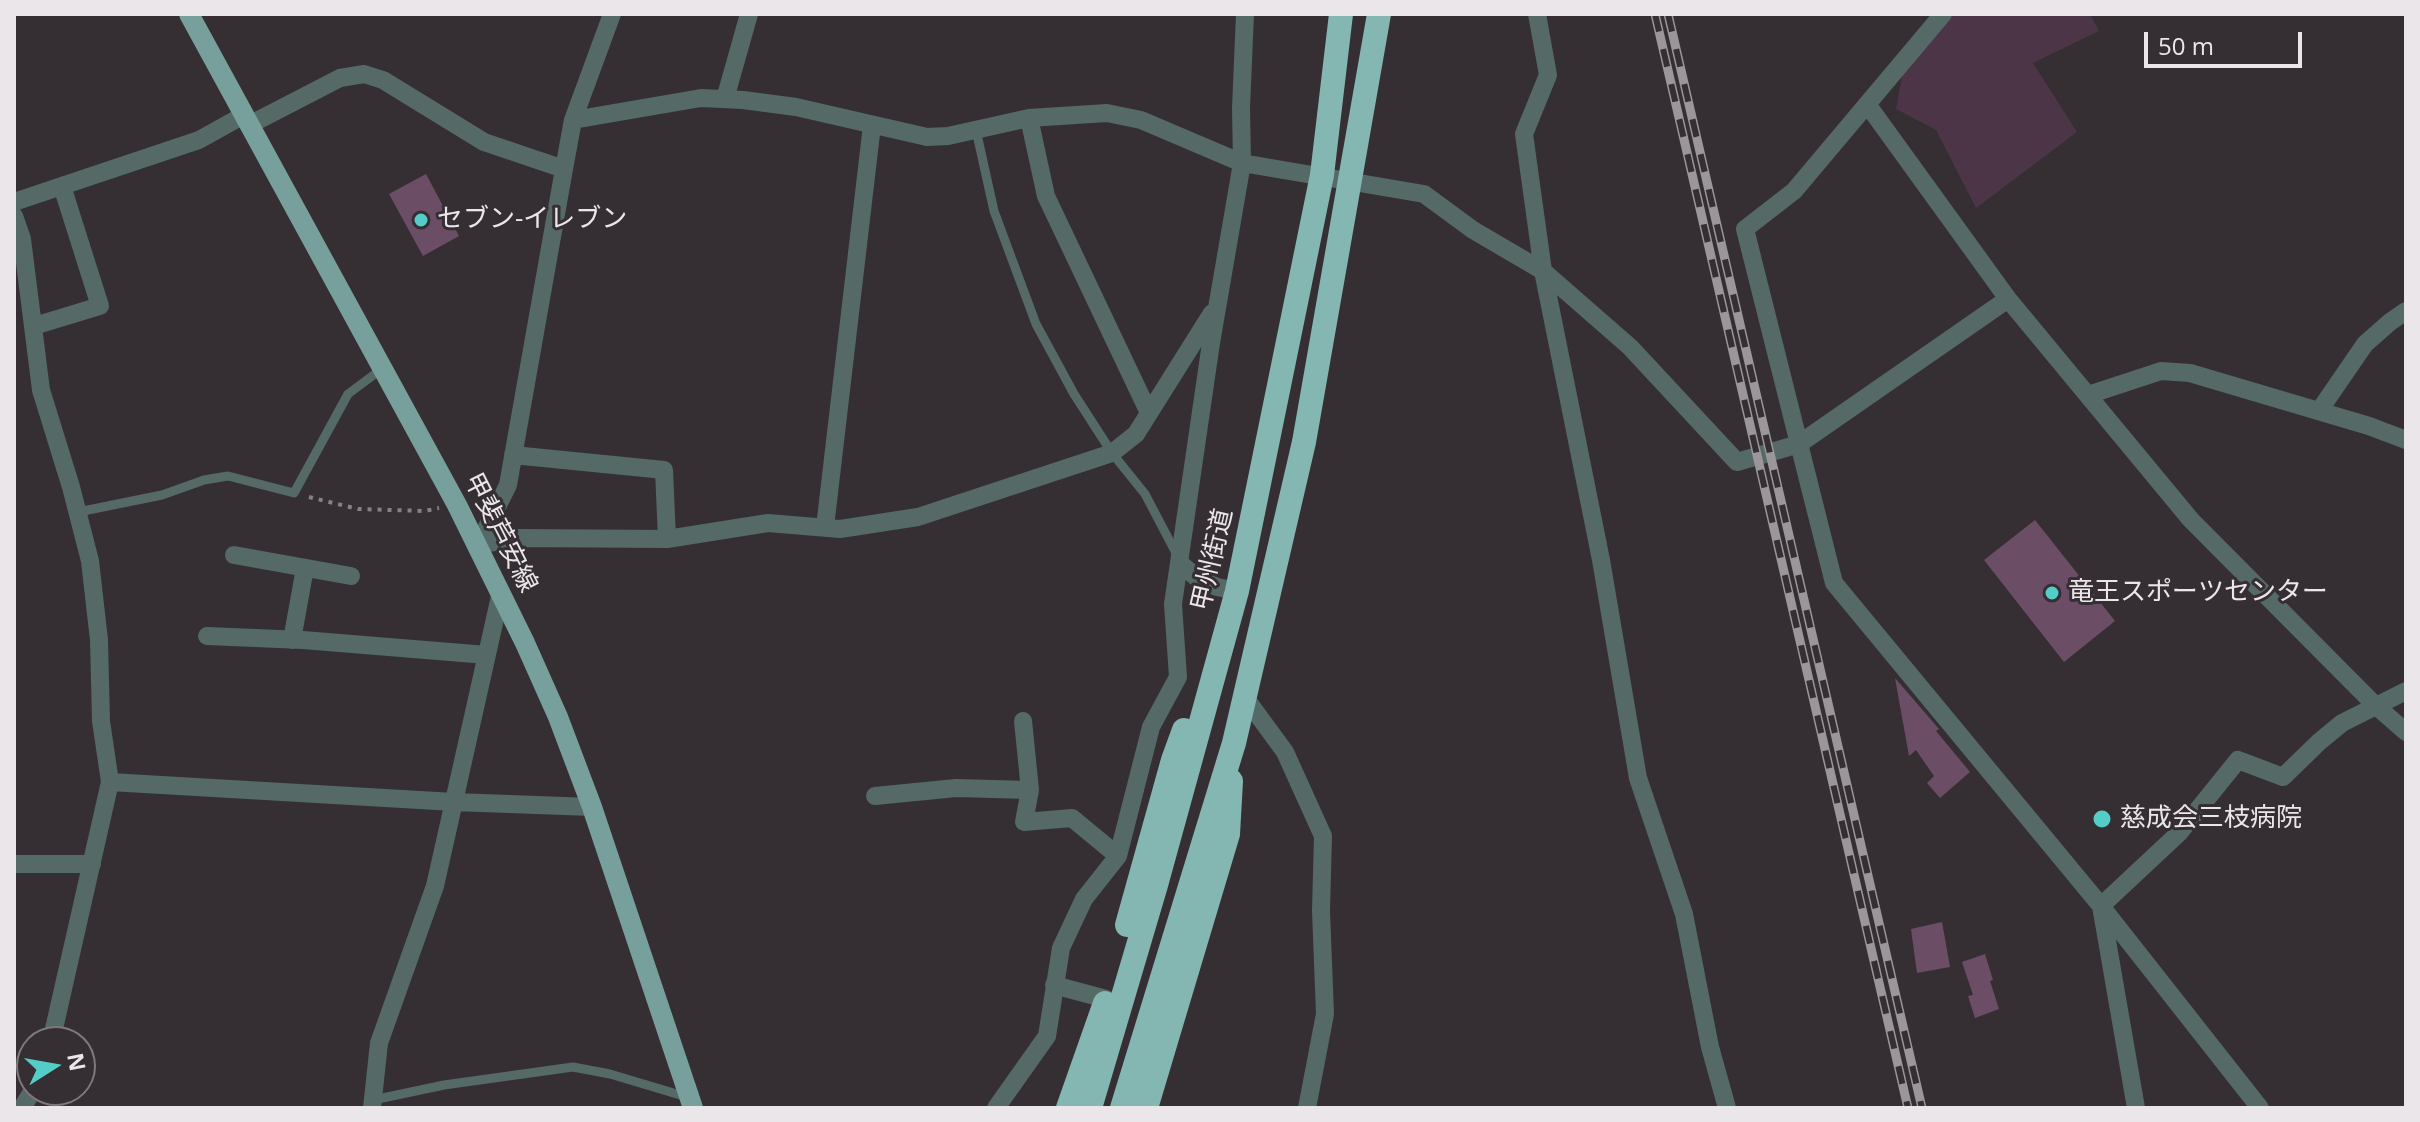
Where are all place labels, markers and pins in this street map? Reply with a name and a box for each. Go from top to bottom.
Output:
place label: セブン-イレブン [437,204,627,236]
marker: セブン-イレブン [412,211,430,229]
place label: 竜王スポーツセンター [2068,577,2328,609]
marker: 竜王スポーツセンター [2043,584,2061,602]
place label: 慈成会三枝病院 [2120,803,2302,835]
marker: 慈成会三枝病院 [2091,808,2113,830]

